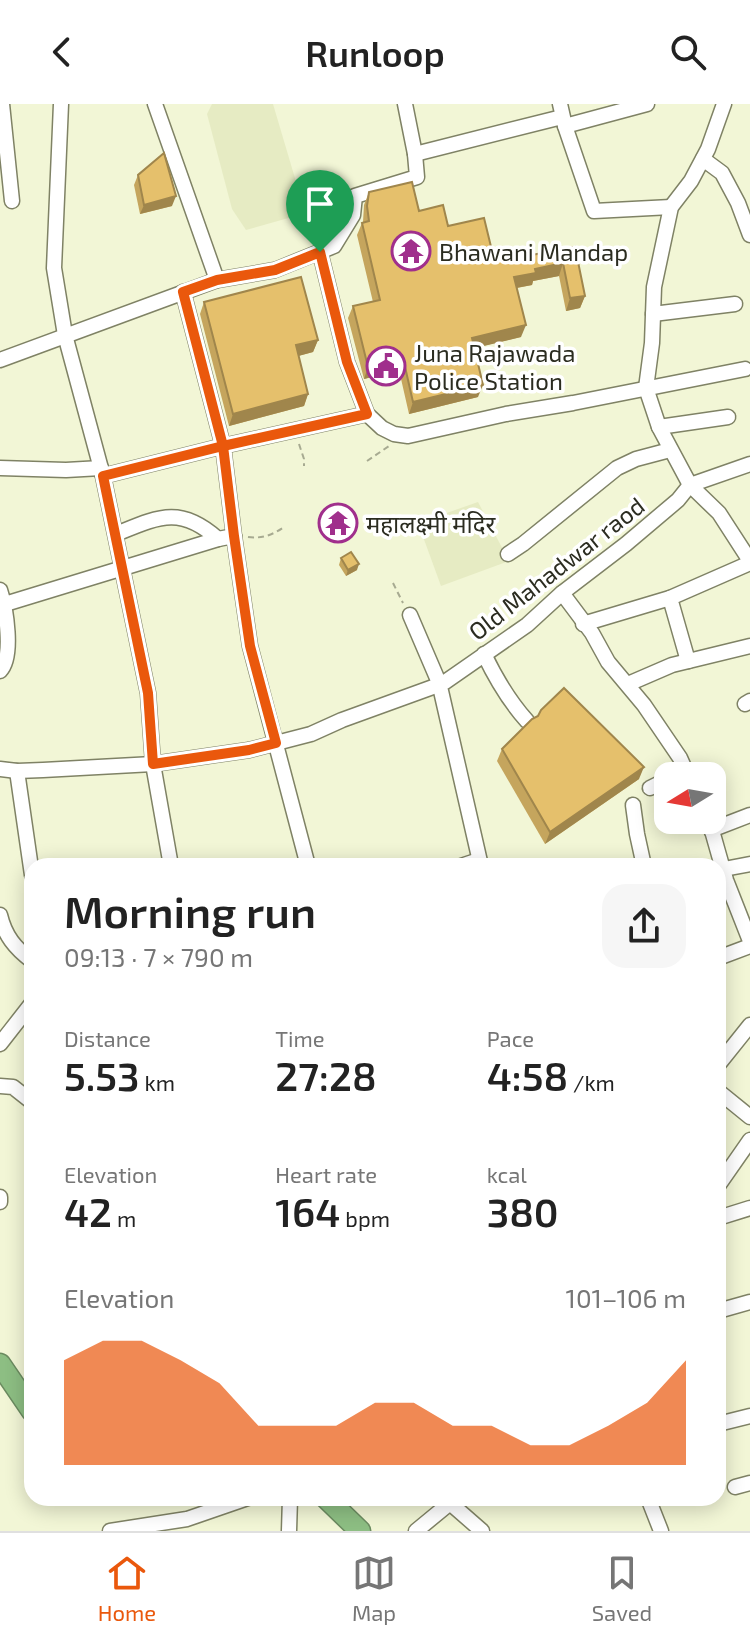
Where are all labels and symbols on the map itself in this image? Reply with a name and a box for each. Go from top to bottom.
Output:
pin [286,170,354,252]
temple icon: Bhawani Mandap [390,230,432,272]
place label: Bhawani Mandap [439,237,628,266]
place label: Juna Rajawada Police Station [414,338,575,395]
public building icon: Juna Rajawada Police Station [365,345,407,387]
street label: Old Mahadwar raod [462,490,650,646]
temple icon: महालक्ष्मी मंदिर [317,502,359,544]
place label: महालक्ष्मी मंदिर [366,509,496,538]
north arrow [654,762,726,834]

